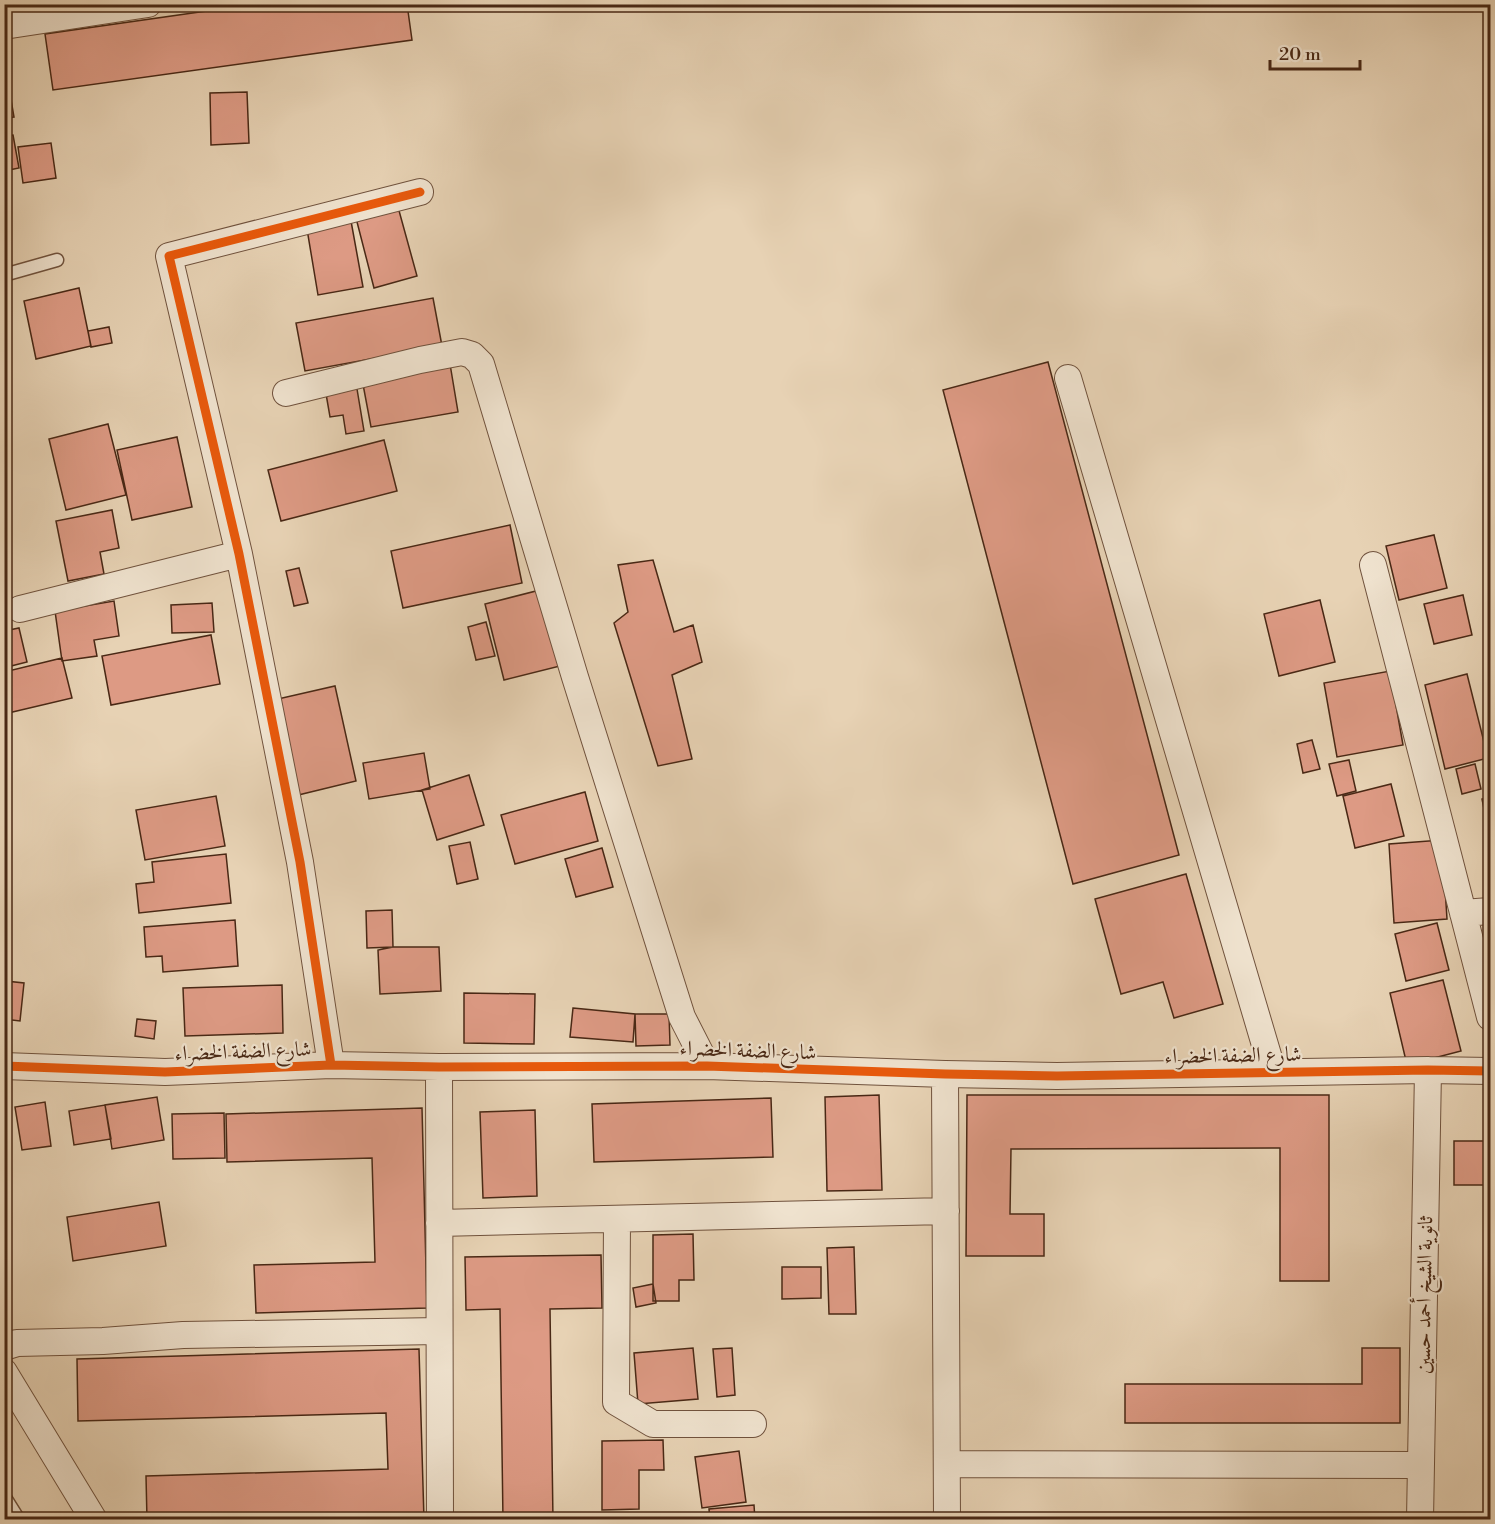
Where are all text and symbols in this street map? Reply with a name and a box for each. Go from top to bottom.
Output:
scale bar [1270,33,1360,71]
text: 20 m [1279,43,1321,66]
street label: شارع الضفة الخضراء [679,1036,817,1070]
street label: شارع الضفة الخضراء [174,1037,312,1071]
street label: شارع الضفة الخضراء [1164,1042,1302,1074]
street label: ثانوية الشيخ أحمد حسين [1408,1215,1444,1374]

